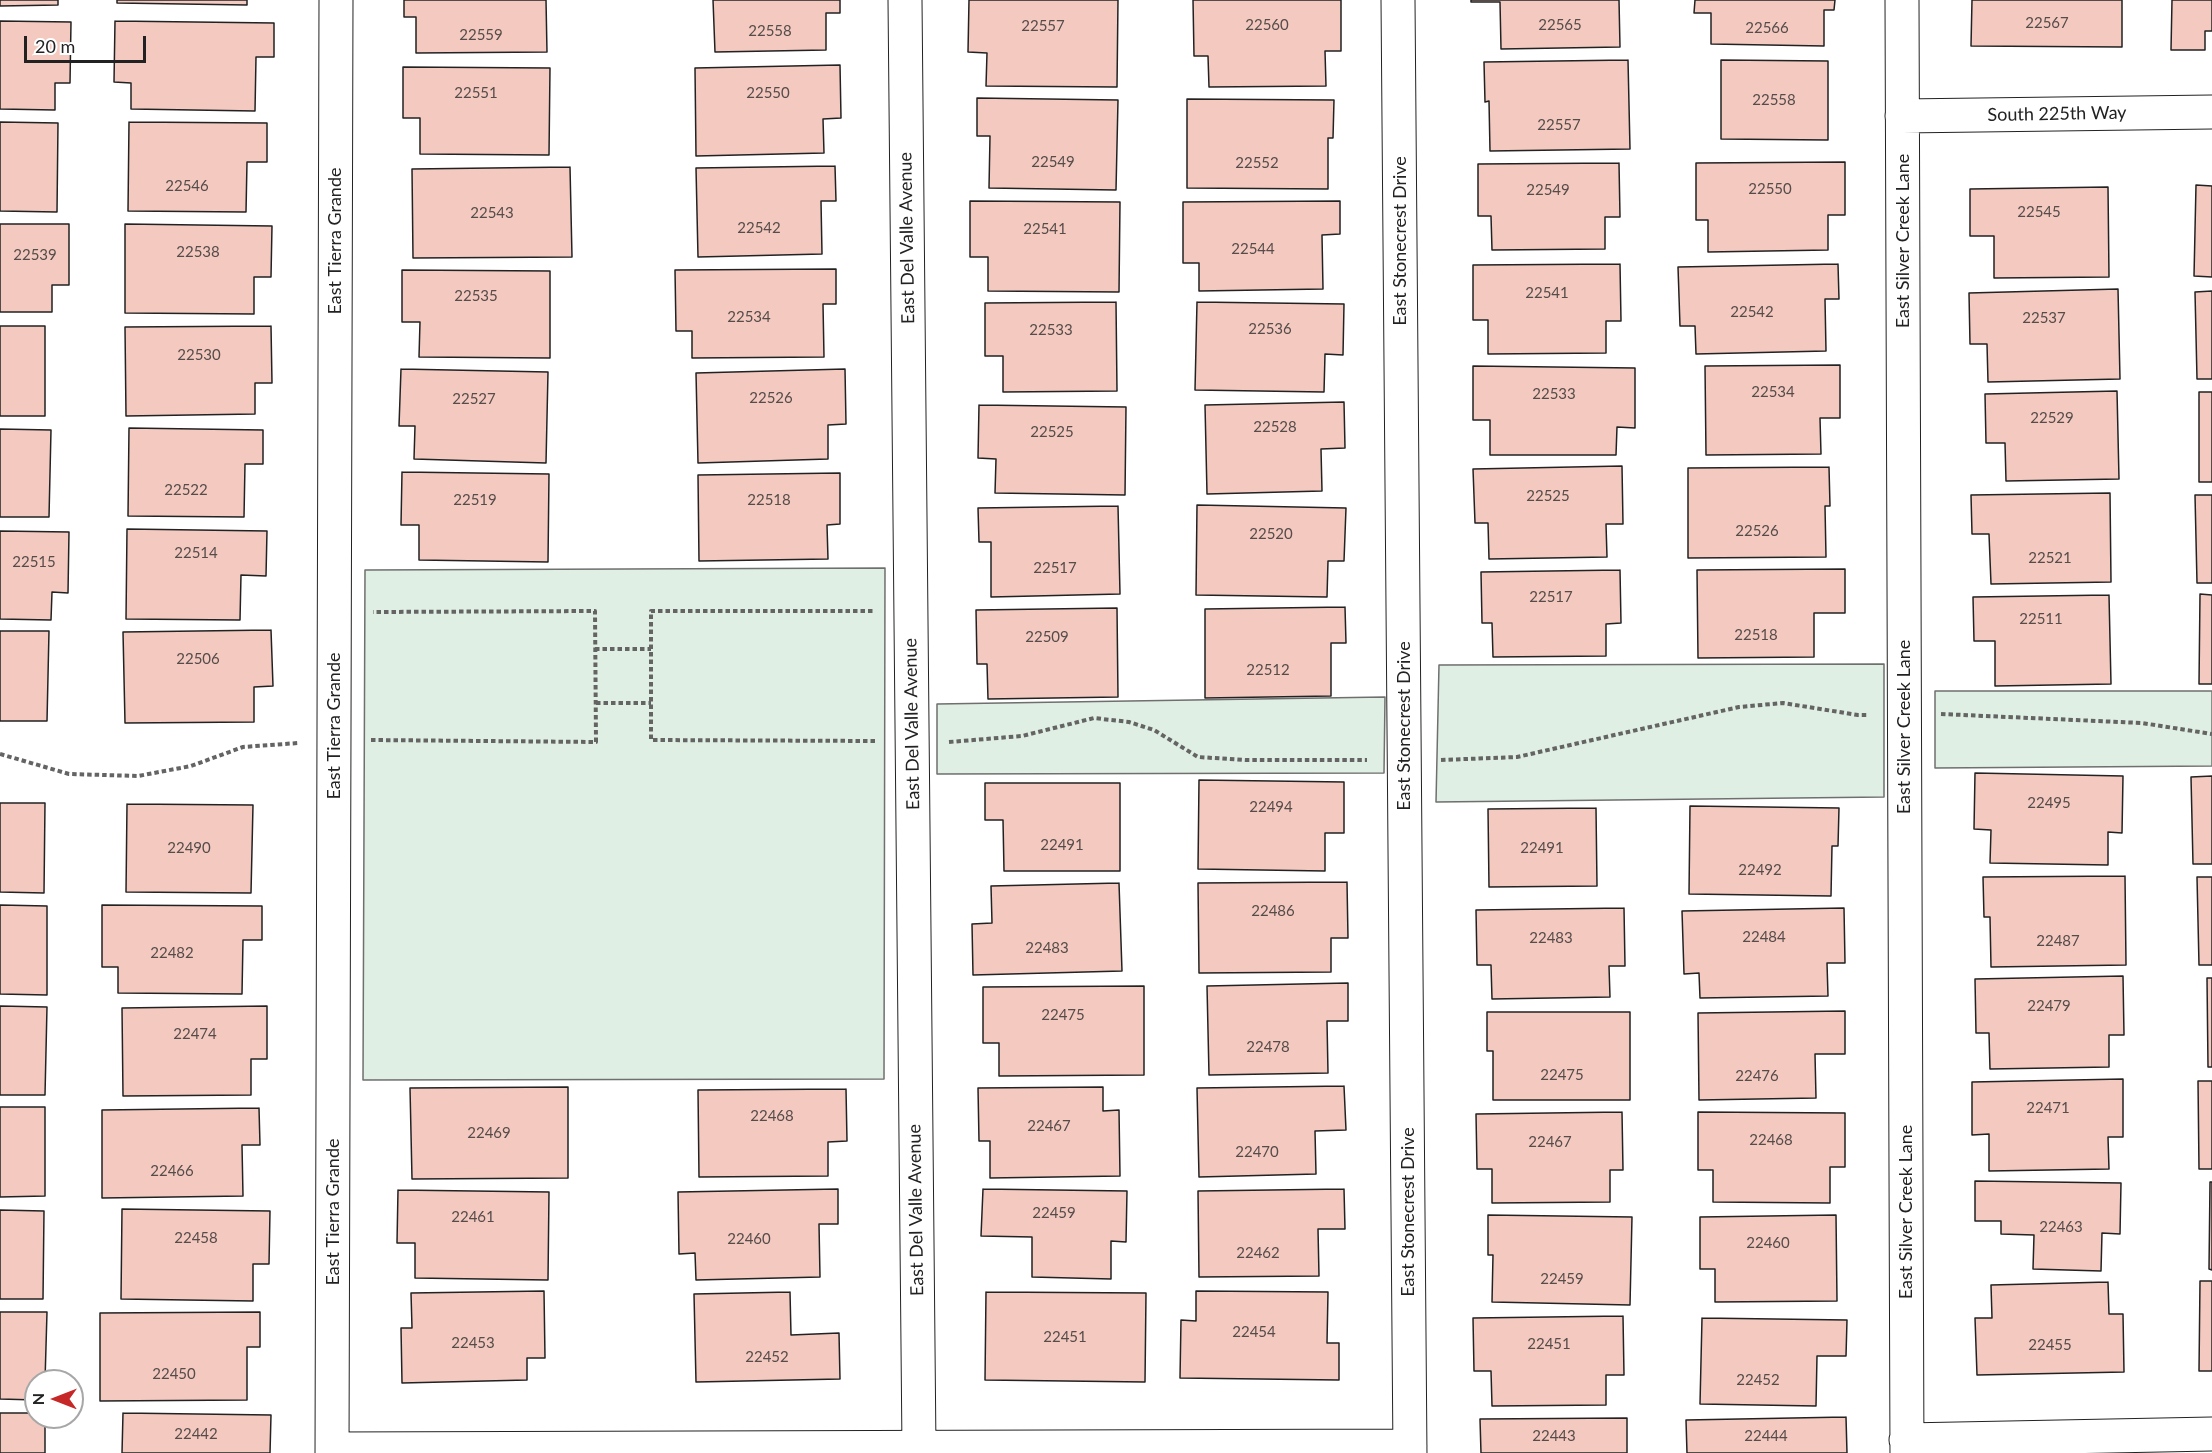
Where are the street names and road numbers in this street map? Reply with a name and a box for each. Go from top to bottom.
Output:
street label: South 225th Way [1987,102,2127,126]
street label: East Del Valle Avenue [895,152,919,324]
street label: East Silver Creek Lane [1892,154,1914,328]
street label: East Stonecrest Drive [1389,156,1411,326]
street label: East Tierra Grande [324,168,346,314]
street label: East Del Valle Avenue [900,638,924,810]
street label: East Silver Creek Lane [1893,640,1915,814]
street label: East Stonecrest Drive [1393,641,1415,811]
street label: East Tierra Grande [323,653,345,799]
street label: East Del Valle Avenue [904,1124,928,1296]
street label: East Silver Creek Lane [1895,1125,1917,1299]
street label: East Stonecrest Drive [1397,1127,1419,1297]
street label: East Tierra Grande [322,1139,344,1285]

